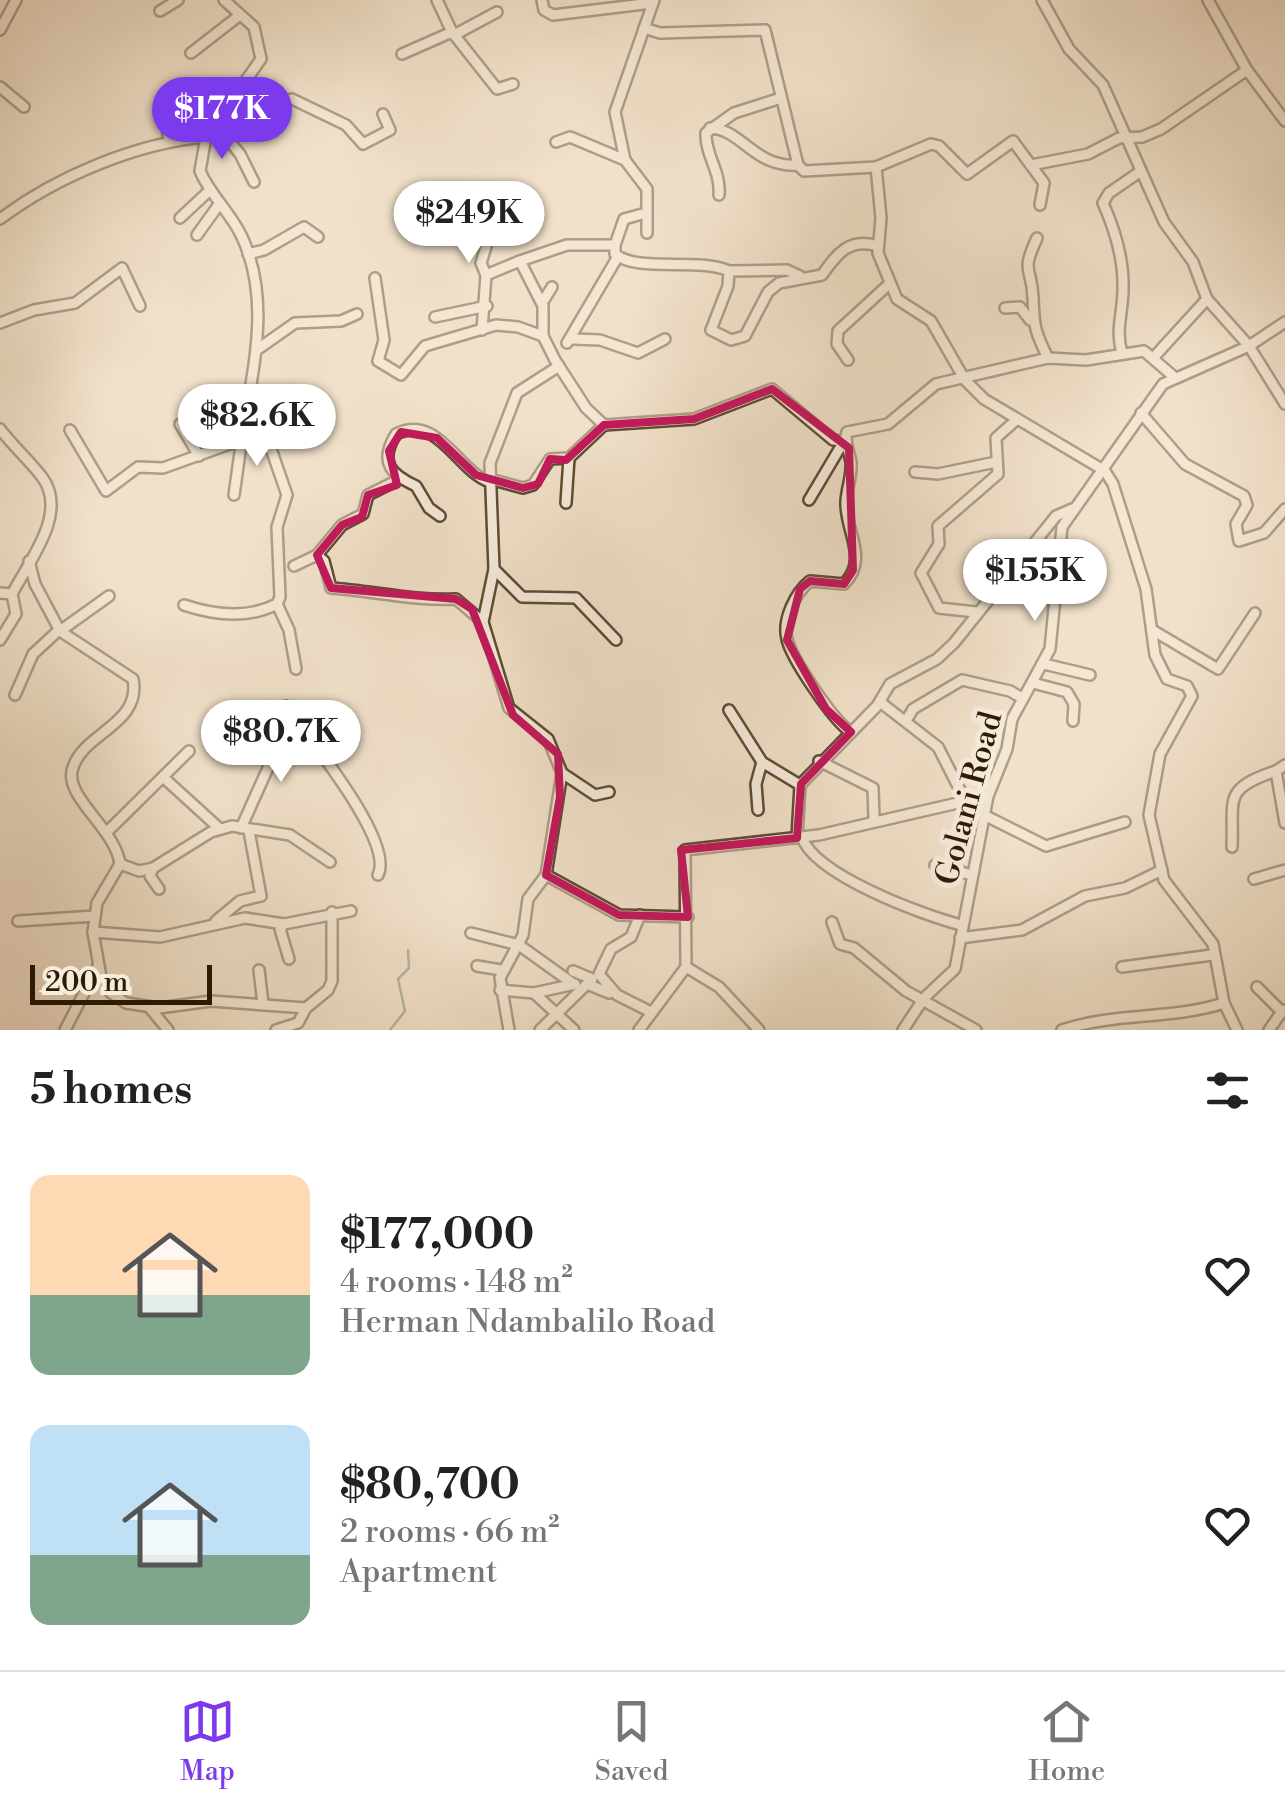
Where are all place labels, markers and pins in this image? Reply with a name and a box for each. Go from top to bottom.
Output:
pin: $177K [152,77,292,162]
pin: $249K [399,181,539,266]
pin: $82.6K [176,384,338,469]
pin: $155K [965,539,1105,624]
pin: $80.7K [200,700,362,785]

